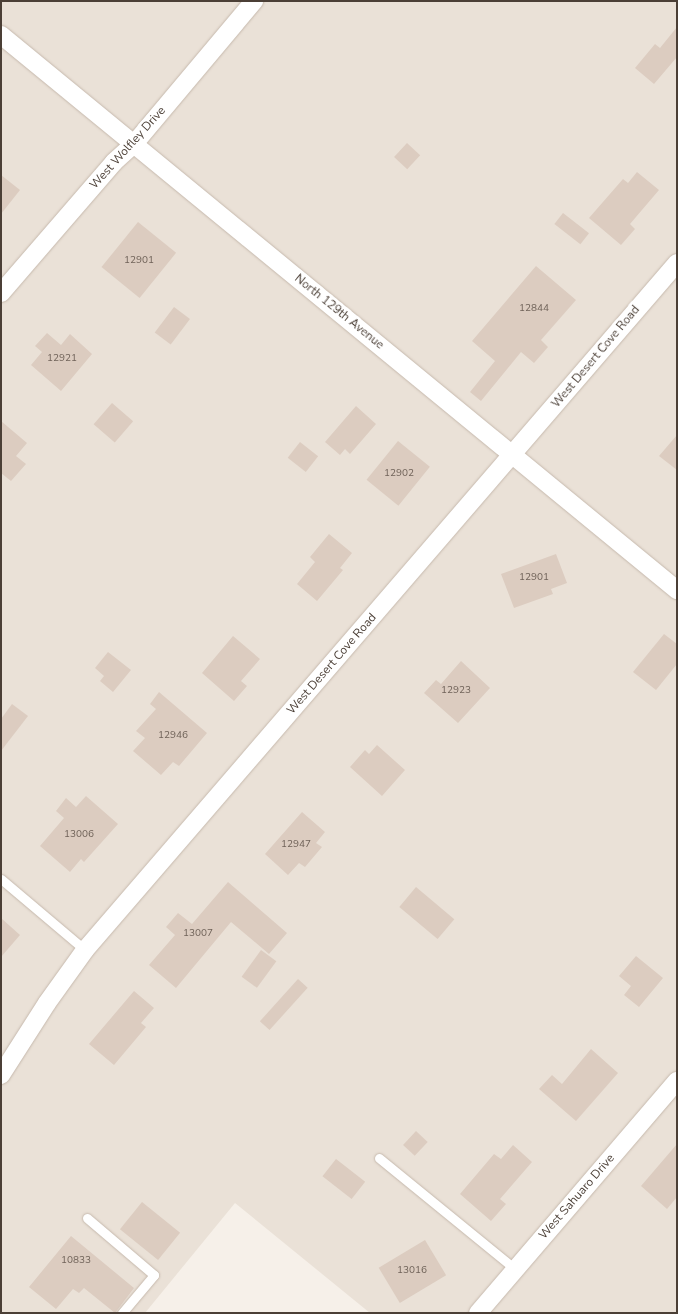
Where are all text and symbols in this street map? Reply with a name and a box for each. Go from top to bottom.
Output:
street label: West Wolfley Drive [87,104,169,192]
house number: 12901 [124,255,154,267]
street label: North 129th Avenue [291,272,387,352]
house number: 12844 [519,303,549,315]
street label: West Desert Cove Road [549,303,643,411]
house number: 12921 [47,353,77,365]
house number: 12902 [384,468,414,480]
house number: 12901 [519,572,549,584]
street label: West Desert Cove Road [284,611,380,717]
house number: 12923 [441,685,471,697]
house number: 12946 [158,730,188,742]
house number: 13006 [64,829,94,841]
house number: 12947 [281,839,311,851]
house number: 13007 [183,928,213,940]
street label: West Sahuaro Drive [536,1152,618,1242]
house number: 10833 [61,1255,91,1267]
house number: 13016 [397,1265,427,1277]

